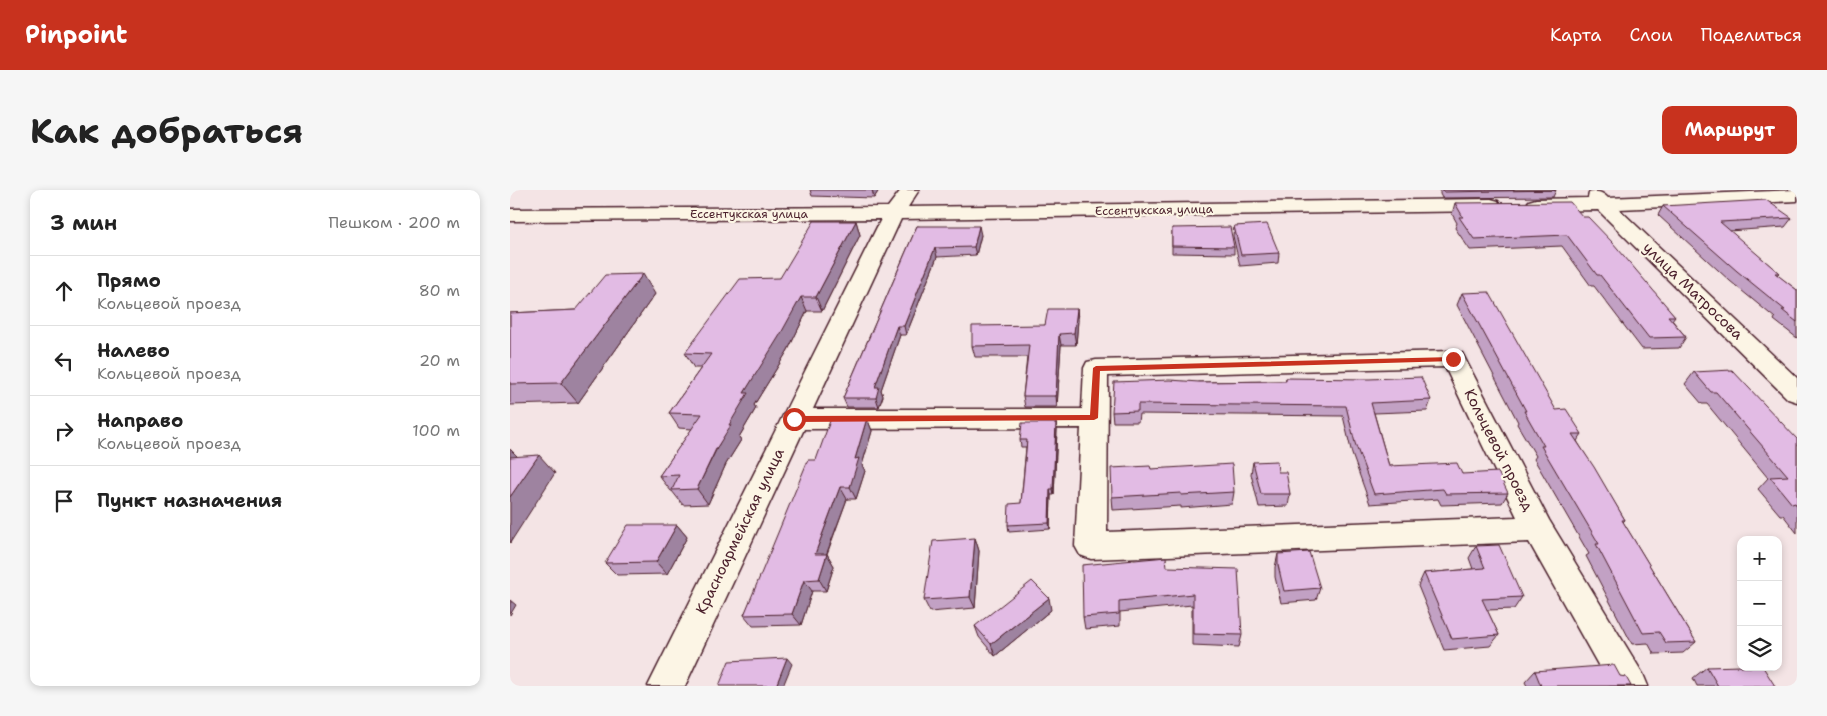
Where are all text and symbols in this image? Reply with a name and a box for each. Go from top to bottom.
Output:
text: Pinpoint [25,19,127,51]
text: Карта [1550,23,1601,47]
text: Слои [1629,23,1673,47]
text: Поделиться [1701,23,1802,47]
button: Маршрут [1662,106,1797,154]
text: Как добраться [30,107,303,154]
street label: Ессентукская улица [1095,201,1214,219]
street label: Ессентукская улица [690,206,809,222]
text: 3 мин [50,209,117,237]
text: Пешком · 200 m [329,212,460,233]
street label: улица Матросова [1638,238,1748,345]
text: Прямо [97,268,161,293]
icon: ahead [50,277,78,305]
text: 80 m [419,280,460,301]
text: Кольцевой проезд [97,293,241,314]
text: Налево [97,338,170,363]
icon: left [50,347,78,375]
route end [1442,348,1465,371]
text: 20 m [419,350,460,371]
text: Кольцевой проезд [97,363,241,384]
street label: Кольцевой проезд [1459,385,1539,515]
text: Направо [97,408,183,433]
route start [783,408,806,431]
icon: right [50,417,78,445]
text: 100 m [412,420,460,441]
text: Кольцевой проезд [97,433,241,454]
street label: Красноармейская улица [691,444,789,617]
icon: arrive [50,487,78,515]
text: Пункт назначения [97,488,282,513]
map controls [1737,536,1782,671]
button: + [1737,536,1782,581]
button: − [1737,581,1782,626]
button: layers [1737,626,1782,671]

